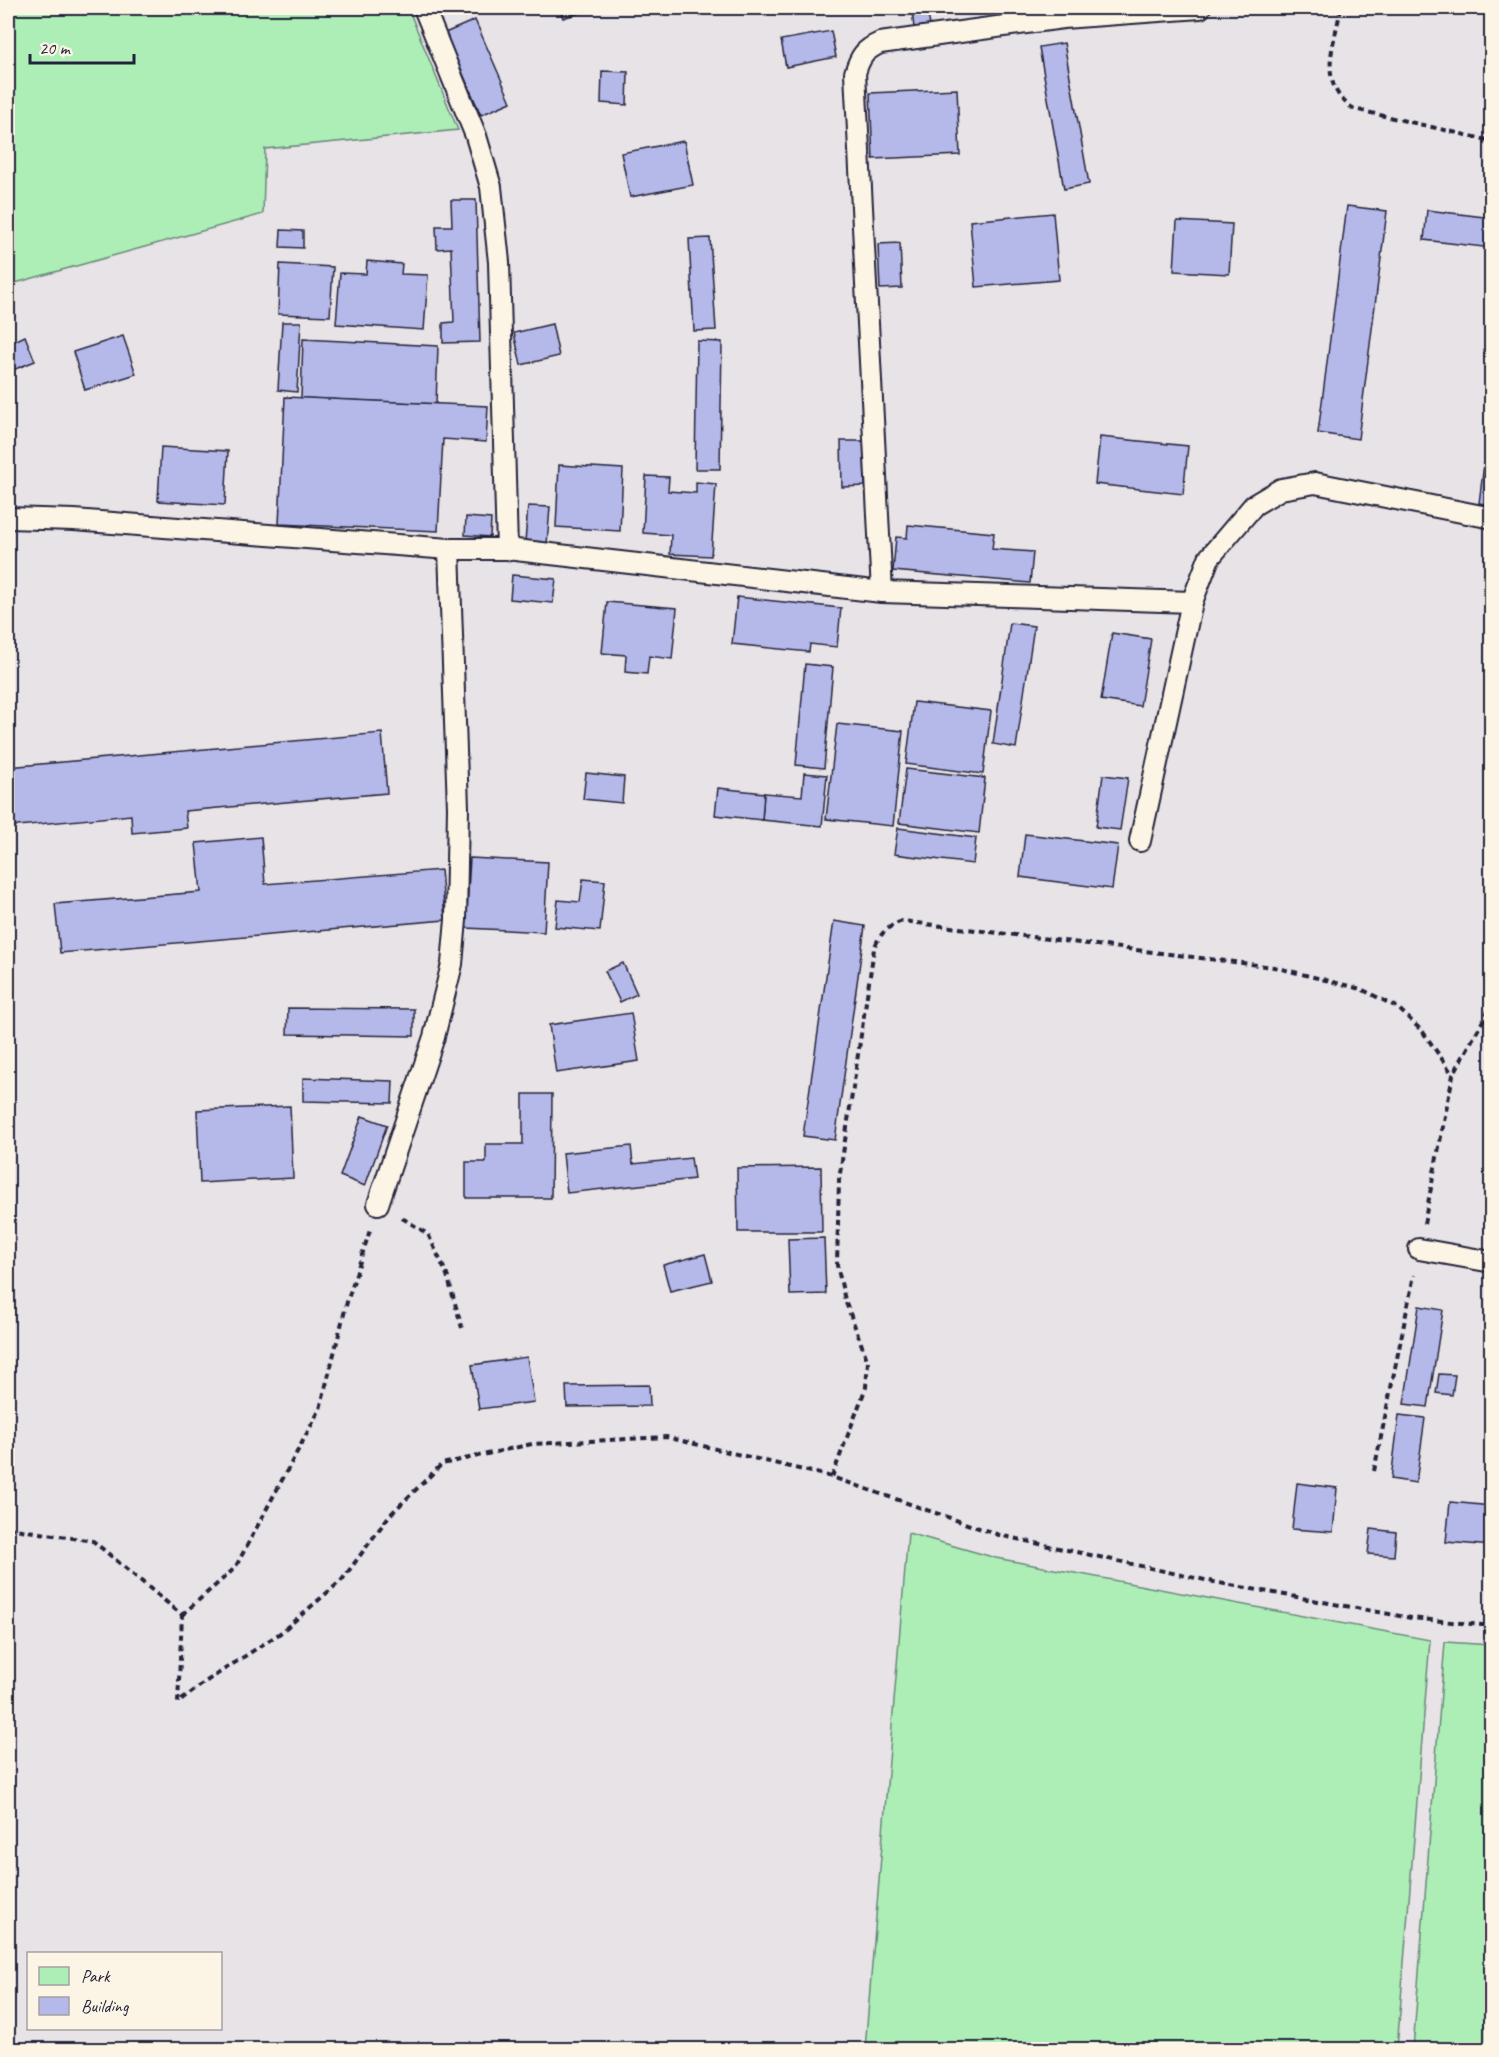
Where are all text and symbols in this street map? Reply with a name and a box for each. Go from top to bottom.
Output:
scale bar [30,27,134,65]
text: 20 m [39,37,72,59]
legend [27,1952,222,2030]
text: Park [81,1965,111,1987]
text: Building [81,1995,130,2017]

